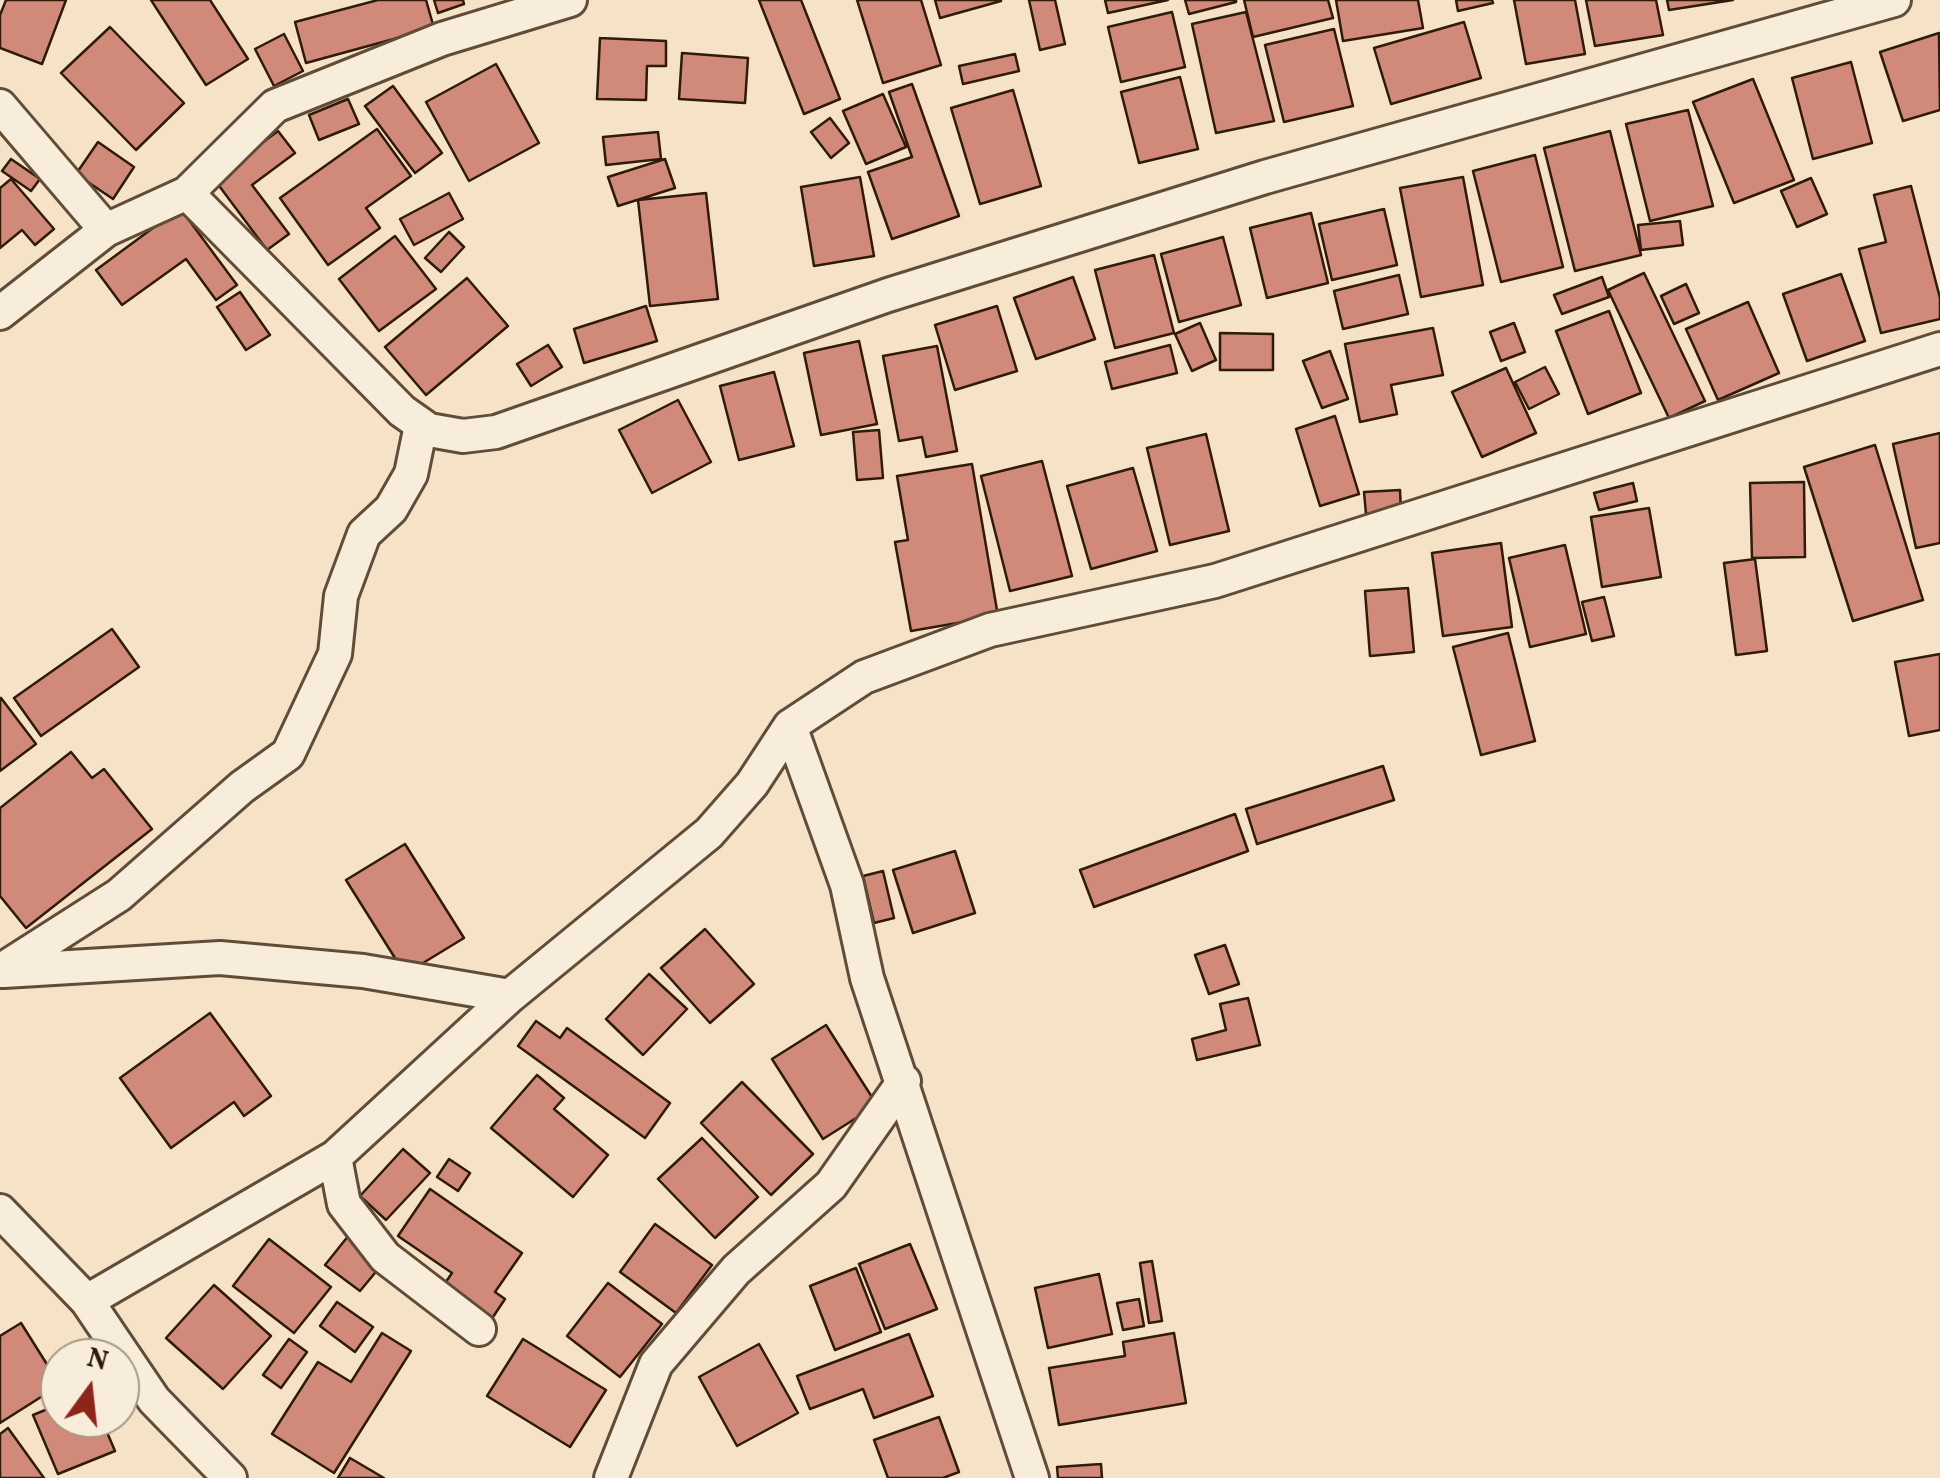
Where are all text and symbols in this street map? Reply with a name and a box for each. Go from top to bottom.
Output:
north arrow [40,1338,140,1438]
text: N [83,1339,112,1382]

